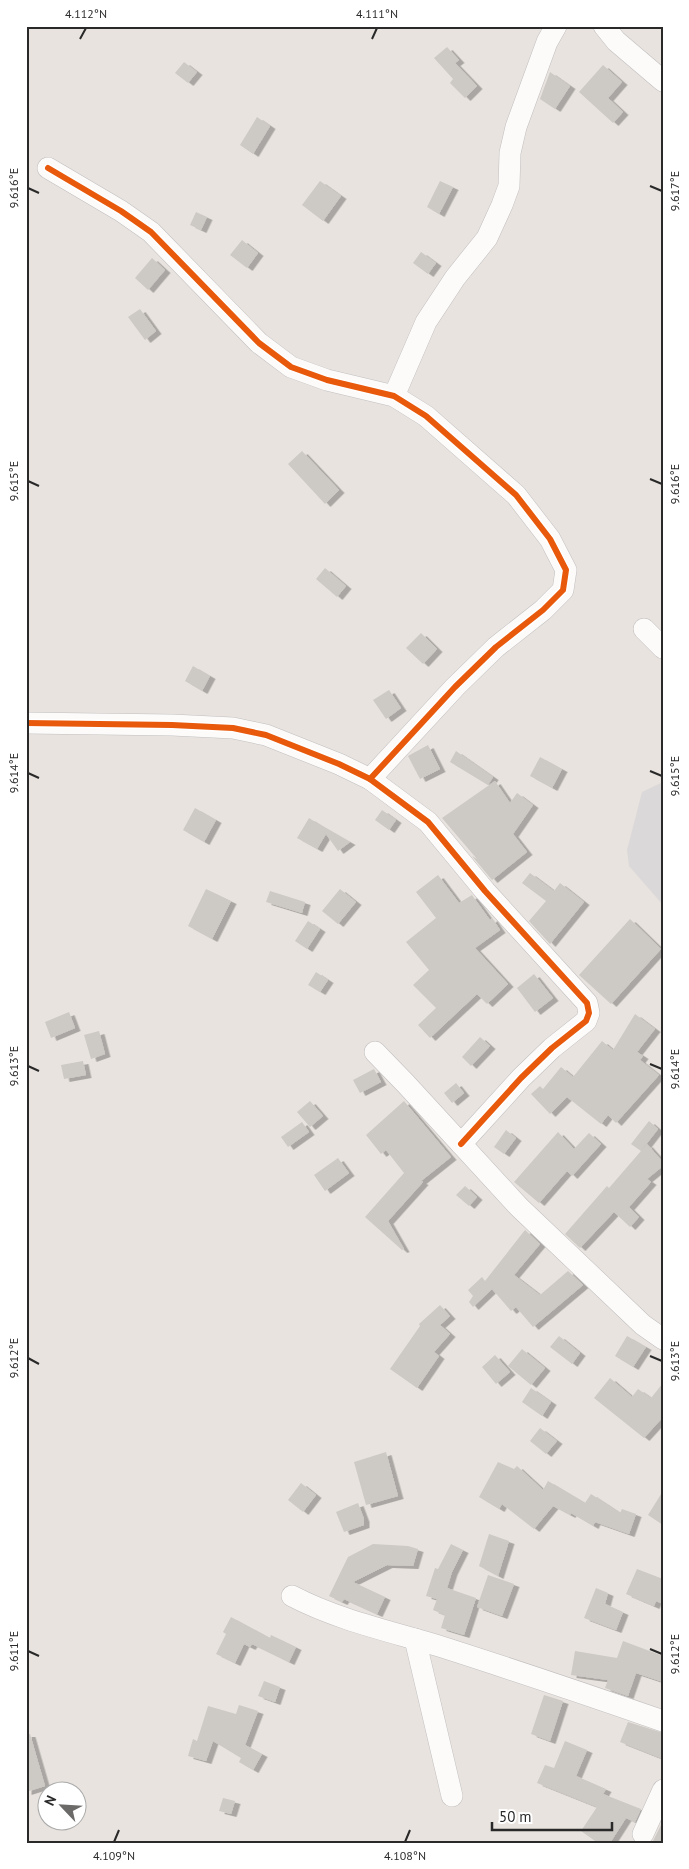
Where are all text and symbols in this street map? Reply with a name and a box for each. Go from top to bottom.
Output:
text: 4.112°N [65,6,107,21]
text: 4.111°N [356,6,398,21]
text: 9.616°E [6,168,21,208]
text: 9.617°E [667,171,682,211]
text: 9.615°E [6,461,21,501]
text: 9.616°E [667,464,682,504]
text: 9.614°E [6,753,21,793]
text: 9.615°E [667,756,682,796]
text: 9.613°E [6,1046,21,1086]
text: 9.614°E [667,1049,682,1089]
text: 9.612°E [6,1338,21,1378]
text: 9.613°E [667,1341,682,1381]
text: 9.611°E [6,1631,21,1671]
text: 9.612°E [667,1634,682,1674]
north arrow [38,1782,88,1832]
text: N [40,1793,60,1808]
scale bar [492,1799,612,1831]
text: 50 m [499,1807,532,1826]
text: 4.109°N [93,1848,135,1863]
text: 4.108°N [384,1848,426,1863]

